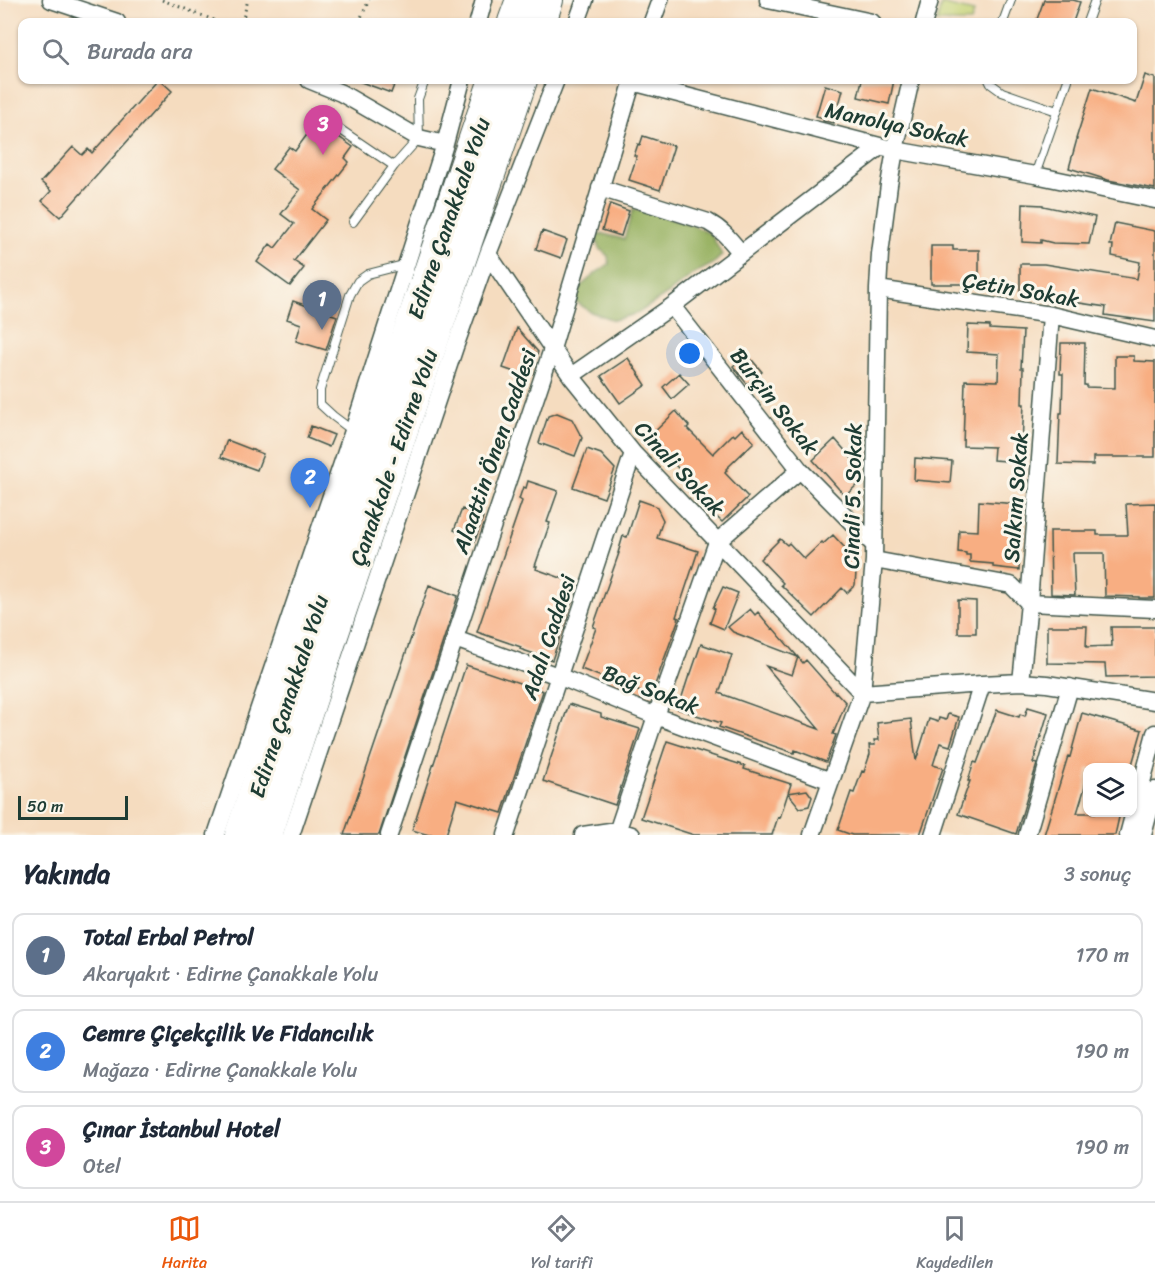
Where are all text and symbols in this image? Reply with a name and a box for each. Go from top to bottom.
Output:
search box [18,18,1137,84]
text: Burada ara [87,32,192,71]
icon: search [39,35,72,68]
street label: Manolya Sokak [822,90,973,159]
pin: 3 [304,106,342,155]
street label: Edirne Çanakkale Yolu [396,112,501,325]
street label: Çetin Sokak [960,260,1082,319]
pin: 1 [302,280,342,330]
your location [675,339,704,368]
street label: Burçin Sokak [720,339,830,464]
street label: Çanakkale - Edirne Yolu [338,343,449,571]
street label: Alaattin Önen Caddesi [441,343,548,560]
street label: Cinali Sokak [624,411,735,526]
street label: Cinali 5. Sokak [832,422,873,569]
street label: Salkım Sokak [991,430,1040,564]
pin: 2 [290,458,330,508]
street label: Adalı Caddesi [510,569,587,706]
street label: Edirne Çanakkale Yolu [237,589,340,803]
street label: Bağ Sokak [597,653,705,726]
map controls [1083,763,1137,817]
button: layers [1083,763,1137,817]
text: 50 m [27,792,63,821]
scale bar [18,793,128,820]
text: Yakında [24,851,110,897]
text: 3 sonuç [1064,857,1131,892]
text: Total Erbal Petrol [83,918,253,957]
text: 1 [41,938,50,973]
text: 170 m [1076,938,1129,973]
text: Akaryakıt · Edirne Çanakkale Yolu [83,957,378,992]
text: Cemre Çiçekçilik Ve Fidancılık [83,1014,374,1053]
text: 2 [40,1034,51,1069]
text: 190 m [1075,1034,1129,1069]
text: Mağaza · Edirne Çanakkale Yolu [83,1053,357,1088]
text: Çınar İstanbul Hotel [83,1110,280,1149]
text: 3 [40,1130,51,1165]
text: 190 m [1075,1130,1129,1165]
text: Otel [83,1149,121,1184]
tab: Harita [162,1212,207,1277]
tab: Yol tarifi [531,1212,593,1277]
tab: Kaydedilen [916,1212,993,1277]

